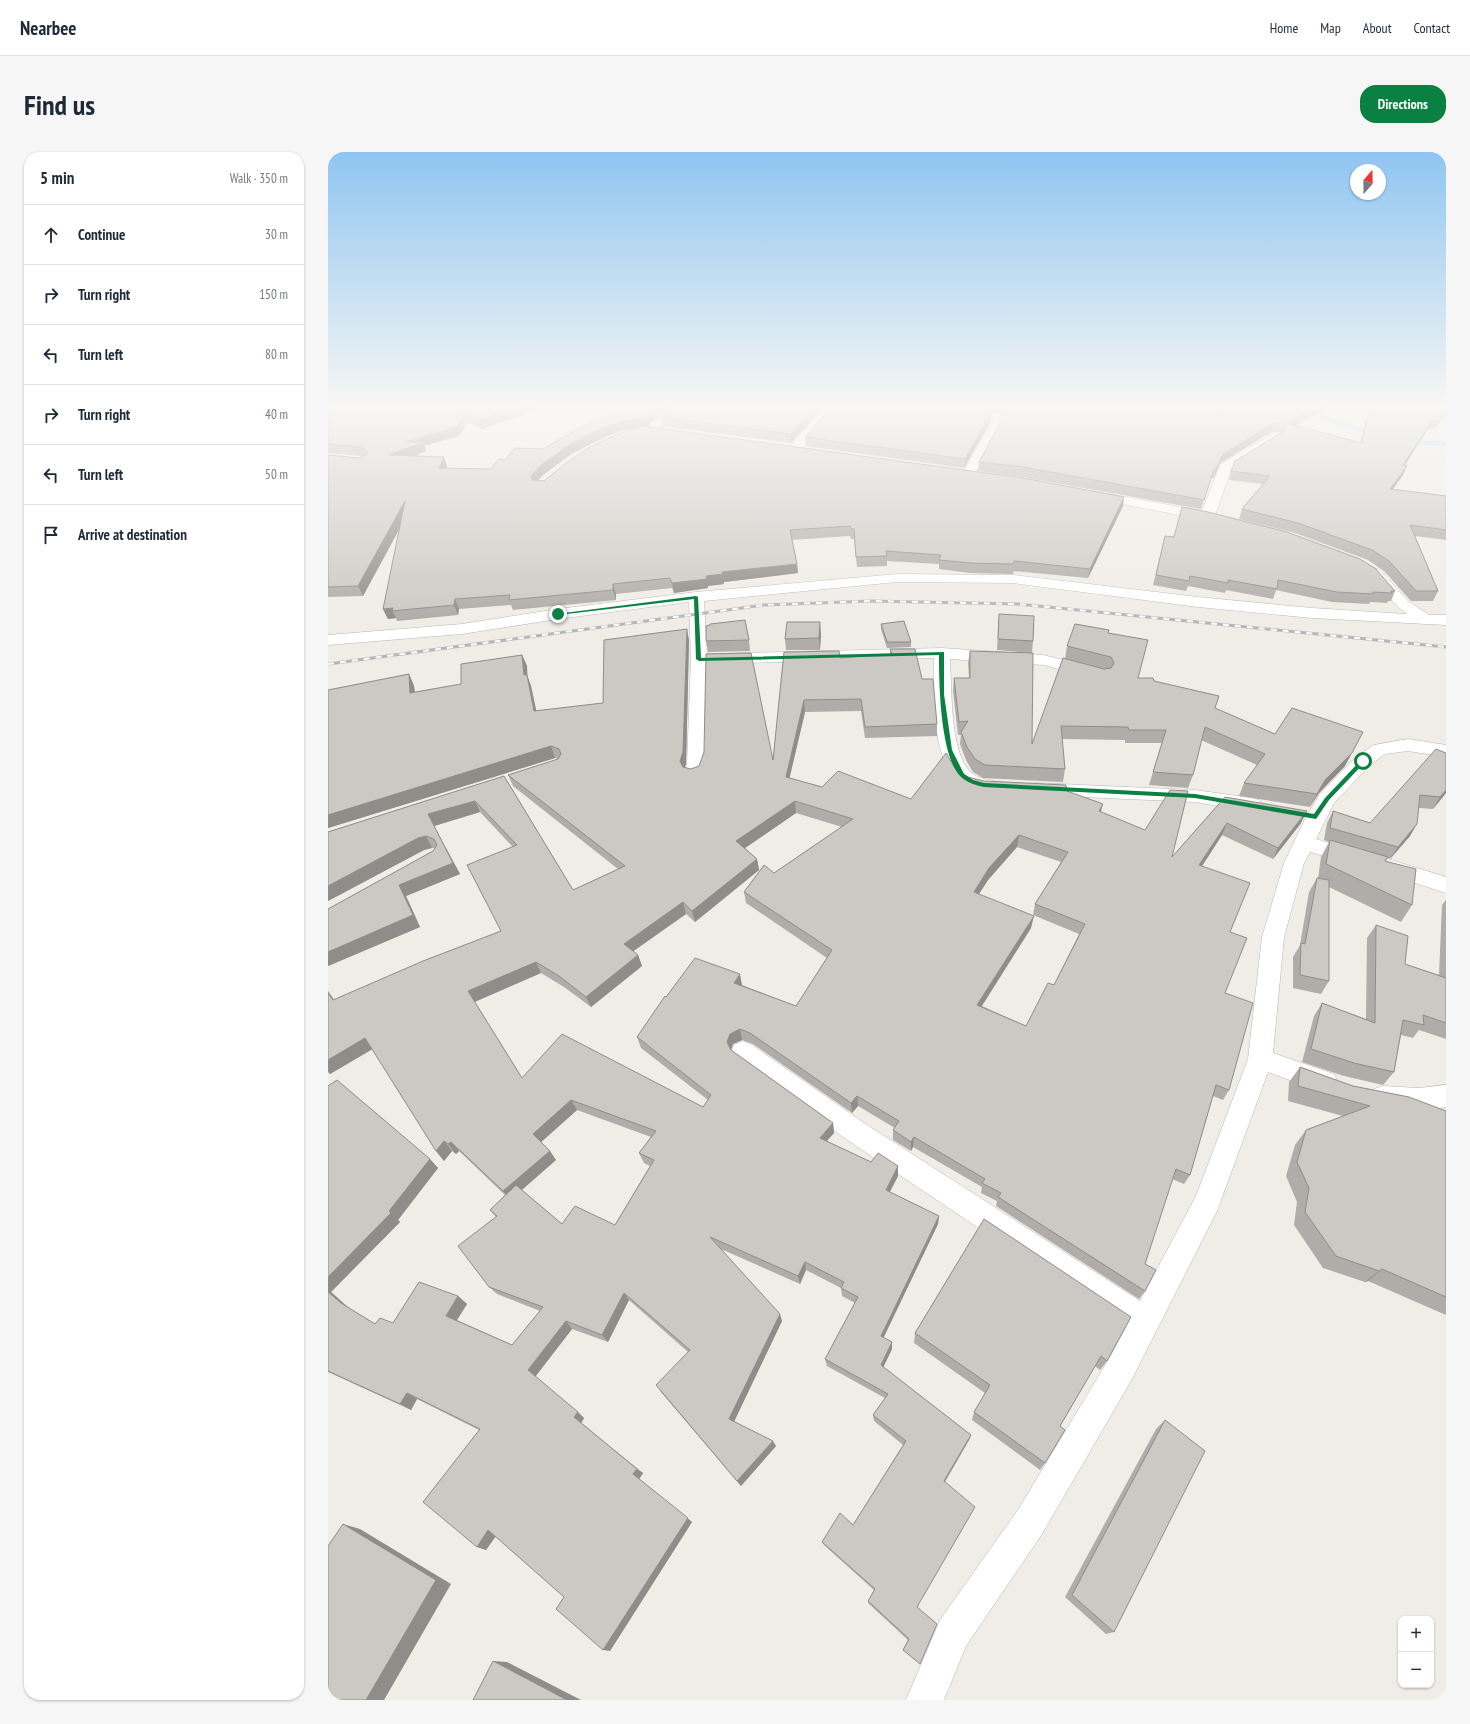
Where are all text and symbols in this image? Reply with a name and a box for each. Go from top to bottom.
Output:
text: Nearbee [20,16,77,40]
text: Home [1270,19,1298,37]
text: Map [1320,19,1341,37]
text: About [1363,19,1392,37]
text: Contact [1414,19,1450,37]
button: Directions [1360,85,1446,123]
text: Find us [24,86,95,123]
north arrow [1350,164,1386,200]
text: 5 min [40,167,74,189]
text: Walk · 350 m [230,170,288,187]
icon: ahead [40,224,62,246]
text: Continue [78,225,125,244]
text: 30 m [265,226,288,243]
icon: right [40,284,62,306]
text: Turn right [78,285,130,304]
text: 150 m [259,286,288,303]
icon: left [40,344,62,366]
text: Turn left [78,345,123,364]
text: 80 m [265,346,288,363]
icon: right [40,404,62,426]
text: Turn right [78,405,130,424]
text: 40 m [265,406,288,423]
icon: left [40,464,62,486]
text: Turn left [78,465,123,484]
text: 50 m [265,466,288,483]
icon: arrive [40,524,62,546]
text: Arrive at destination [78,525,187,544]
route end [549,605,567,623]
route start [1354,752,1372,770]
map controls [1398,1616,1434,1688]
button: + [1398,1616,1434,1652]
button: − [1398,1652,1434,1688]

